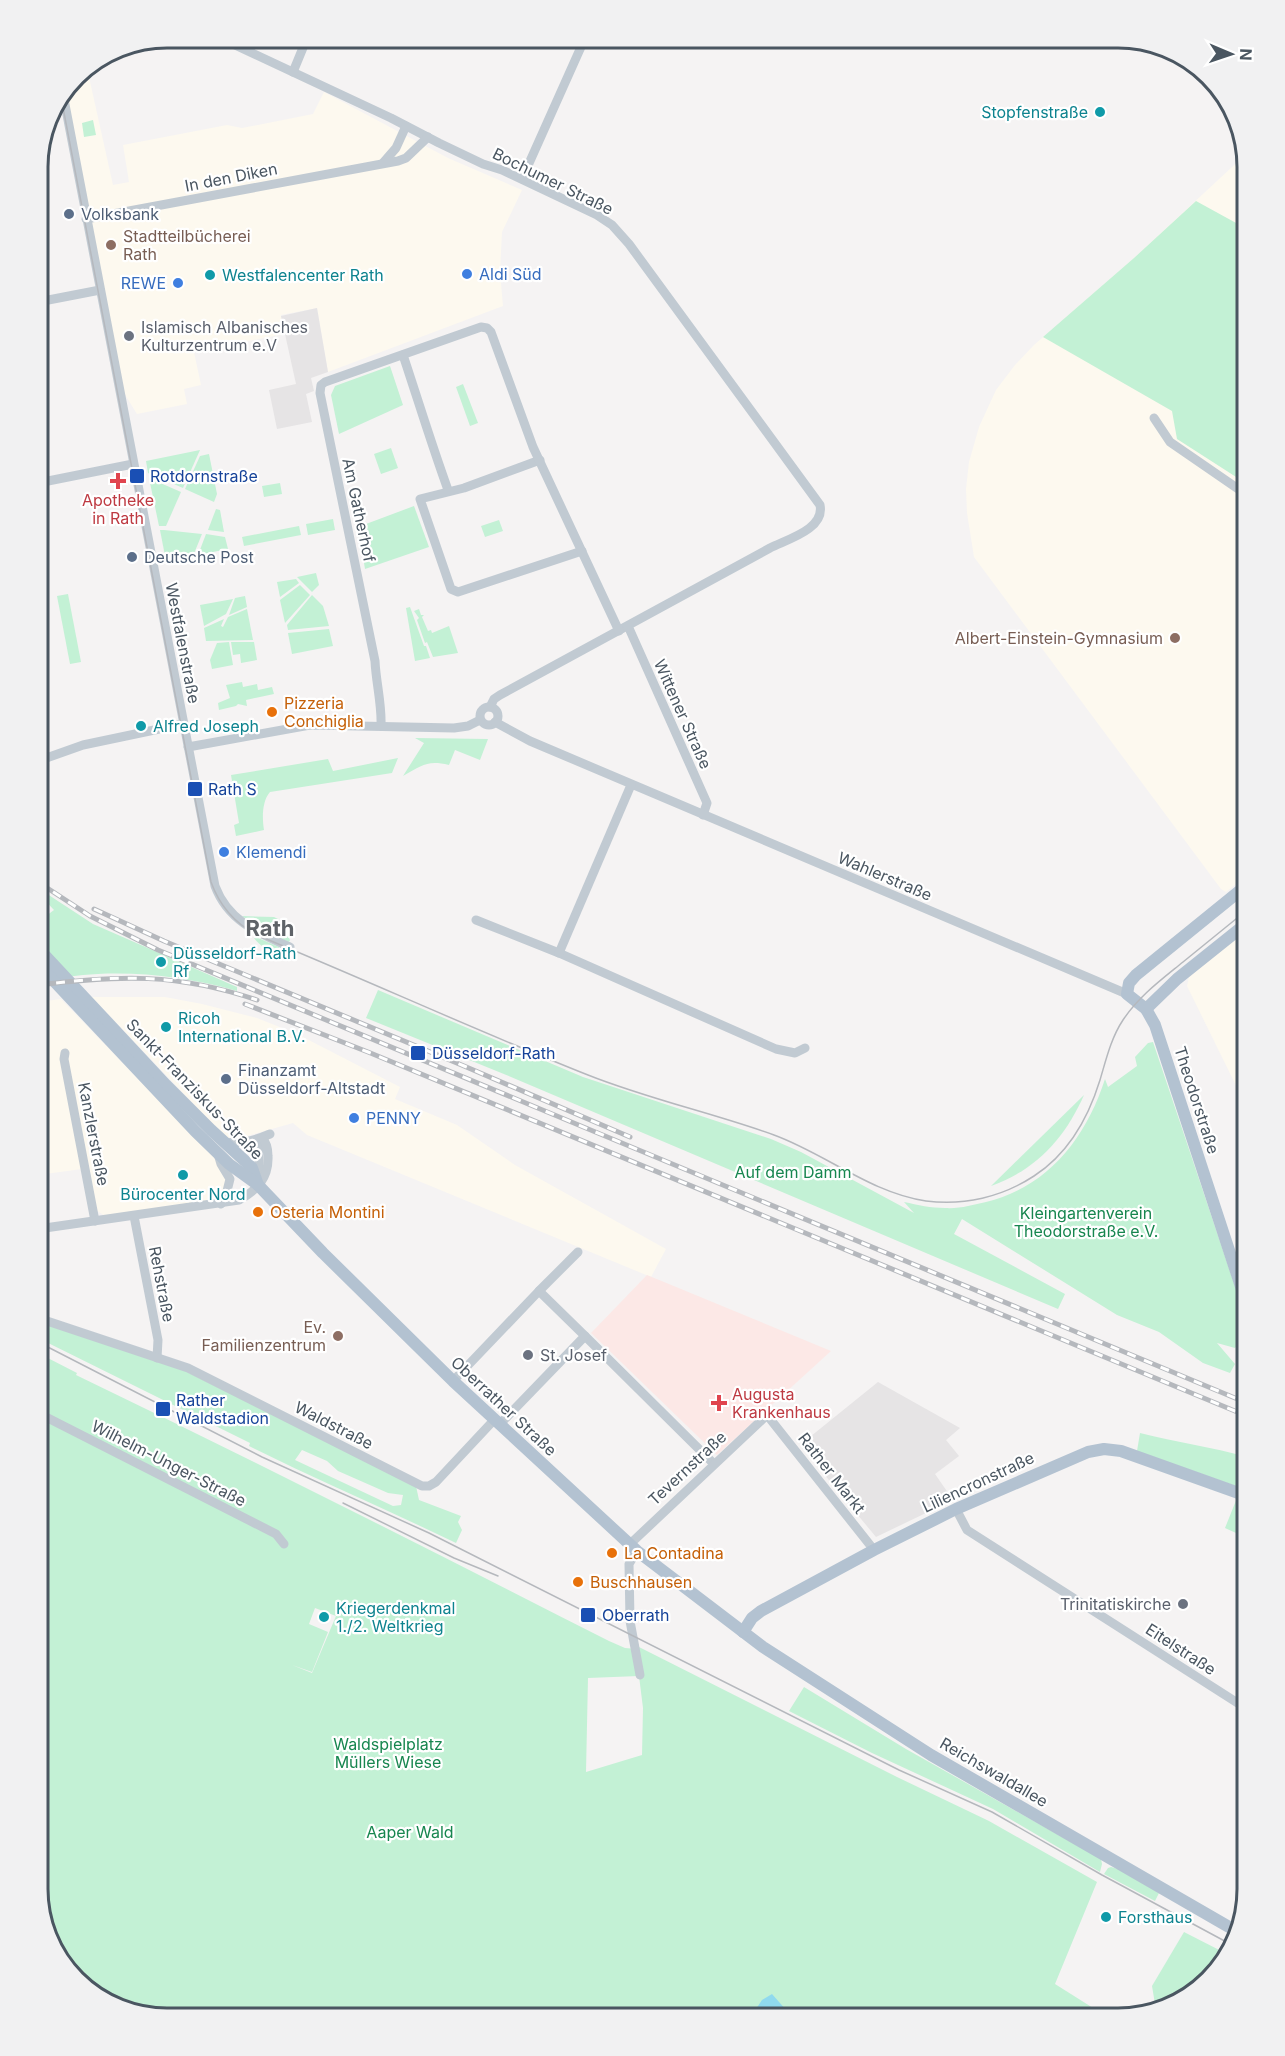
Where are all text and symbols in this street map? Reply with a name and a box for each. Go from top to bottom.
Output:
north arrow [1201,24,1261,84]
text: N [1236,48,1256,61]
place label: Stopfenstraße [981,102,1088,122]
marker: Stopfenstraße [1093,105,1107,119]
street label: Bochumer Straße [489,143,617,219]
street label: In den Diken [183,158,279,196]
place label: Volksbank [81,204,159,224]
marker: Volksbank [62,207,76,221]
place label: Stadtteilbücherei Rath [123,226,251,264]
marker: Stadtteilbücherei Rath [104,238,118,252]
place label: Aldi Süd [479,264,542,284]
place label: Westfalencenter Rath [222,265,384,285]
marker: Aldi Süd [460,267,474,281]
marker: Westfalencenter Rath [203,268,217,282]
place label: REWE [121,273,166,293]
marker: REWE [171,276,185,290]
place label: Islamisch Albanisches Kulturzentrum e.V [141,317,308,355]
marker: Islamisch Albanisches Kulturzentrum e.V [122,329,136,343]
street label: Am Gatherhof [338,456,380,564]
place label: Rotdornstraße [150,466,258,486]
marker: Rotdornstraße [128,467,146,485]
marker: Apotheke in Rath [111,474,125,488]
place label: Apotheke in Rath [82,490,154,528]
place label: Deutsche Post [144,547,254,567]
marker: Deutsche Post [125,550,139,564]
street label: Westfalenstraße [161,581,205,705]
place label: Albert-Einstein-Gymnasium [955,628,1163,648]
marker: Albert-Einstein-Gymnasium [1168,631,1182,645]
street label: Wittener Straße [650,656,716,772]
place label: Pizzeria Conchiglia [284,693,364,731]
marker: Pizzeria Conchiglia [265,705,279,719]
place label: Alfred Joseph [153,716,259,736]
marker: Alfred Joseph [134,719,148,733]
place label: Rath S [208,779,257,799]
marker: Rath S [186,780,204,798]
place label: Klemendi [236,842,306,862]
marker: Klemendi [217,845,231,859]
street label: Wahlerstraße [835,847,935,905]
district label: Rath [246,915,294,941]
place label: Düsseldorf-Rath Rf [173,943,297,981]
marker: Düsseldorf-Rath Rf [154,955,168,969]
place label: Ricoh International B.V. [178,1008,306,1046]
street label: Sankt-Franziskus-Straße [122,1014,268,1164]
marker: Ricoh International B.V. [159,1020,173,1034]
place label: Düsseldorf-Rath [432,1043,556,1063]
marker: Düsseldorf-Rath [409,1044,427,1062]
street label: Theodorstraße [1170,1044,1224,1156]
place label: Finanzamt Düsseldorf-Altstadt [238,1060,385,1098]
marker: Finanzamt Düsseldorf-Altstadt [219,1072,233,1086]
street label: Kanzlerstraße [74,1080,114,1188]
place label: PENNY [366,1108,421,1128]
marker: PENNY [347,1111,361,1125]
park label: Auf dem Damm [734,1162,852,1182]
marker: Bürocenter Nord [176,1168,190,1182]
place label: Bürocenter Nord [120,1184,246,1204]
place label: Osteria Montini [270,1202,385,1222]
park label: Kleingartenverein Theodorstraße e.V. [1014,1203,1158,1241]
marker: Osteria Montini [251,1205,265,1219]
street label: Rehstraße [145,1244,179,1324]
place label: Ev. Familienzentrum [201,1317,326,1355]
marker: Ev. Familienzentrum [331,1329,345,1343]
place label: St. Josef [540,1345,607,1365]
marker: St. Josef [521,1348,535,1362]
street label: Oberrather Straße [447,1352,561,1460]
place label: Augusta Krankenhaus [732,1384,831,1422]
place label: Rather Waldstadion [176,1390,269,1428]
marker: Augusta Krankenhaus [710,1394,728,1412]
street label: Waldstraße [291,1397,377,1453]
marker: Rather Waldstadion [154,1400,172,1418]
street label: Wilhelm-Unger-Straße [89,1415,249,1511]
street label: Tevernstraße [644,1427,730,1509]
street label: Rather Markt [794,1428,870,1518]
street label: Liliencronstraße [919,1447,1037,1517]
place label: La Contadina [624,1543,724,1563]
marker: La Contadina [605,1546,619,1560]
place label: Buschhausen [590,1572,692,1592]
marker: Buschhausen [571,1575,585,1589]
place label: Trinitatiskirche [1060,1594,1171,1614]
marker: Trinitatiskirche [1176,1597,1190,1611]
place label: Kriegerdenkmal 1./2. Weltkrieg [336,1598,455,1636]
place label: Oberrath [602,1605,669,1625]
marker: Oberrath [579,1606,597,1624]
marker: Kriegerdenkmal 1./2. Weltkrieg [317,1610,331,1624]
street label: Eitelstraße [1142,1619,1220,1679]
street label: Reichswaldallee [936,1733,1052,1811]
park label: Waldspielplatz Müllers Wiese [333,1734,443,1772]
park label: Aaper Wald [366,1822,454,1842]
place label: Forsthaus [1118,1907,1192,1927]
marker: Forsthaus [1099,1910,1113,1924]

